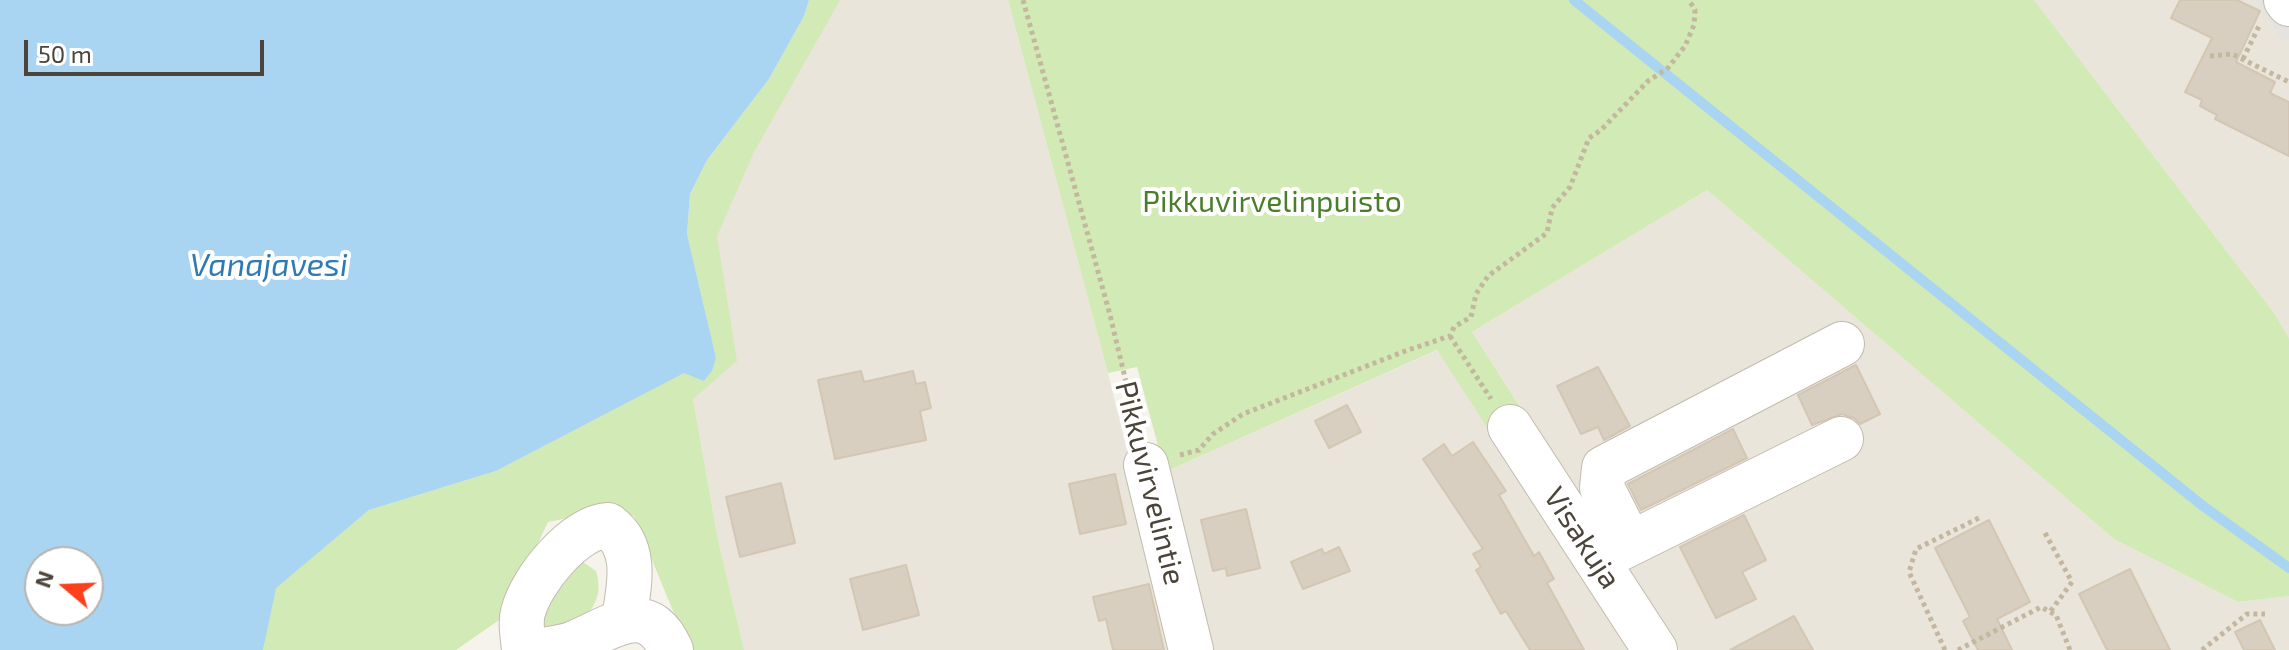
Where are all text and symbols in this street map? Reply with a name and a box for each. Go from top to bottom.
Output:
scale bar [28,24,268,74]
text: 50 m [38,39,92,68]
park label: Pikkuvirvelinpuisto [1142,184,1402,220]
water label: Vanajavesi [190,246,348,284]
street label: Pikkuvirvelintie [1107,377,1193,589]
street label: Visakuja [1536,480,1628,596]
north arrow [24,546,104,626]
text: N [28,567,58,591]

